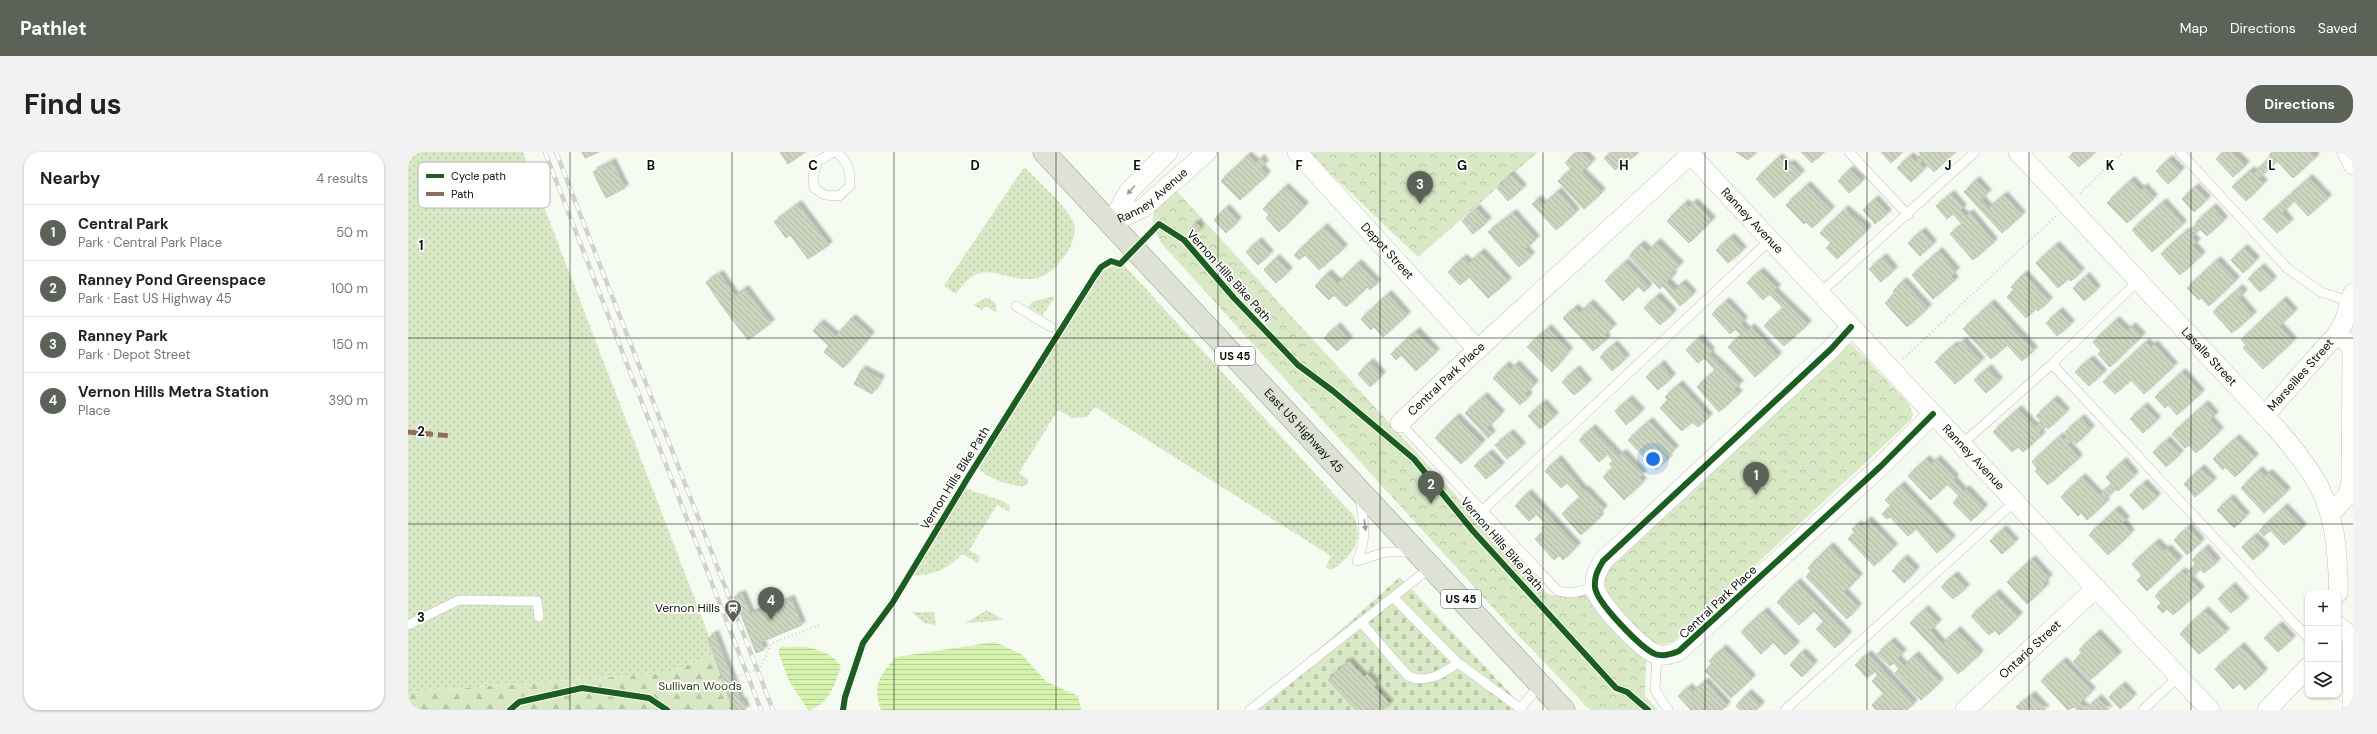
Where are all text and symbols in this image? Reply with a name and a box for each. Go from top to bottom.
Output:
text: Pathlet [20,16,87,41]
text: Map [2180,19,2208,37]
text: Directions [2230,19,2296,37]
text: Saved [2318,19,2357,37]
button: Directions [2246,85,2353,123]
text: Find us [24,86,122,123]
text: B [647,157,655,174]
text: C [808,157,818,174]
text: D [970,157,980,174]
text: E [1133,157,1141,174]
text: F [1295,157,1303,174]
text: G [1457,157,1467,174]
text: H [1619,157,1629,174]
text: I [1784,157,1788,174]
text: J [1944,157,1952,174]
text: K [2106,157,2115,174]
text: L [2268,157,2276,174]
legend [418,162,550,208]
street label: Ranney Avenue [1115,164,1191,227]
text: Nearby [40,167,100,189]
text: Cycle path [451,169,506,183]
text: 4 results [316,170,368,187]
pin: 3 [1407,171,1433,204]
street label: Ranney Avenue [1717,184,1787,257]
one-way arrow [1127,185,1135,195]
text: Path [451,187,474,201]
text: Central Park [78,214,169,234]
street label: Depot Street [1357,219,1418,283]
text: 1 [51,224,55,241]
text: 50 m [336,224,368,241]
street label: Vernon Hills Bike Path [1183,227,1275,325]
text: Park · Central Park Place [78,234,222,251]
text: 1 [419,237,423,254]
text: Ranney Pond Greenspace [78,270,266,290]
text: 2 [49,280,57,297]
text: 100 m [331,280,368,297]
text: Park · East US Highway 45 [78,290,232,307]
street label: Lasalle Street [2178,324,2241,390]
text: Ranney Park [78,326,168,346]
street label: Marseilles Street [2264,335,2337,415]
text: 3 [49,336,57,353]
text: 150 m [332,336,368,353]
street label: Central Park Place [1404,338,1489,419]
text: Park · Depot Street [78,346,190,363]
road number: US 45 [1215,347,1255,365]
text: Vernon Hills Metra Station [78,382,269,402]
street label: East US Highway 45 [1261,385,1347,476]
text: 4 [49,392,57,409]
text: 390 m [329,392,368,409]
text: Place [78,402,110,419]
street label: Ranney Avenue [1939,421,2008,494]
text: 2 [417,423,425,440]
street label: Vernon Hills Bike Path [917,423,993,533]
your location [1643,449,1663,469]
pin: 1 [1743,462,1769,495]
pin: 2 [1418,471,1444,504]
street label: Vernon Hills Bike Path [1457,494,1547,594]
one-way arrow [1361,519,1368,531]
street label: Central Park Place [1676,562,1760,642]
pin: 4 [758,587,784,620]
road number: US 45 [1441,590,1481,608]
map controls [2305,590,2341,698]
button: + [2305,590,2341,626]
station icon: Vernon Hills [723,598,743,623]
place label: Vernon Hills [655,600,720,616]
text: 3 [417,609,425,626]
street label: Ontario Street [1996,616,2065,682]
button: − [2305,626,2341,662]
button: layers [2305,662,2341,698]
park label: Sullivan Woods [658,678,742,694]

